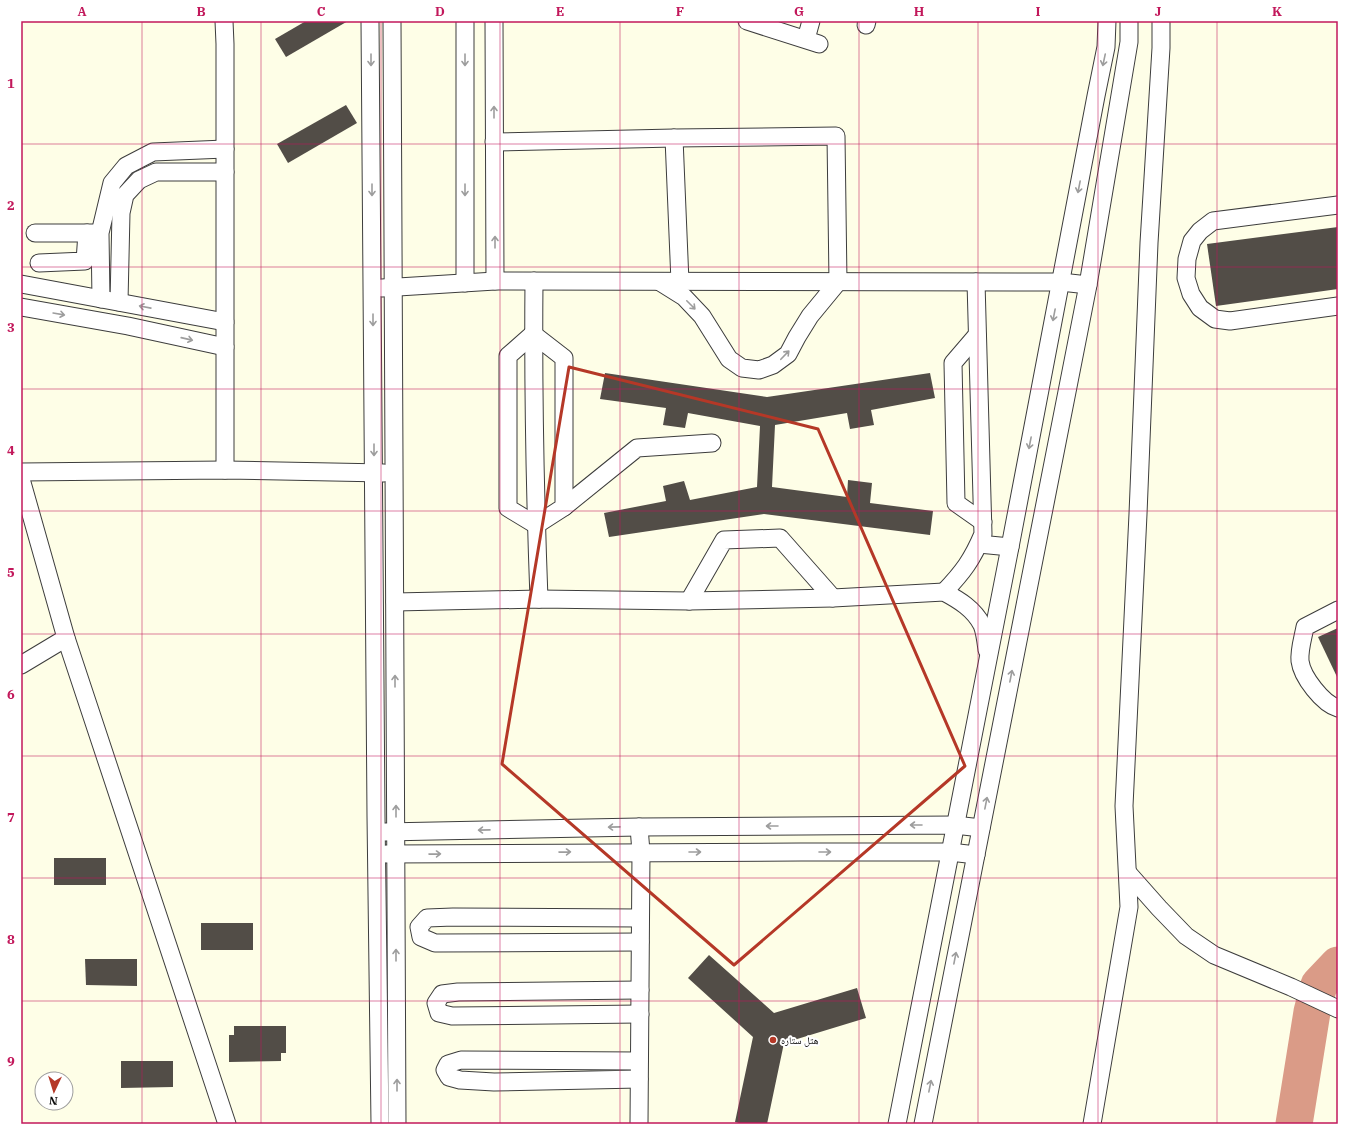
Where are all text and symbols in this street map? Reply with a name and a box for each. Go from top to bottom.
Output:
text: A [77,3,87,20]
text: B [196,3,206,20]
text: C [317,3,326,20]
text: D [435,3,445,20]
text: E [556,3,564,20]
text: F [676,3,684,20]
text: G [794,3,804,20]
text: H [914,3,925,20]
text: I [1036,3,1041,20]
text: J [1155,3,1162,20]
text: K [1272,3,1282,20]
one-way arrow [367,53,375,66]
one-way arrow [461,53,469,66]
one-way arrow [1099,53,1107,66]
text: 1 [7,75,15,92]
one-way arrow [490,106,498,119]
one-way arrow [1074,180,1082,193]
one-way arrow [368,183,376,196]
one-way arrow [461,183,469,196]
text: 2 [7,197,15,214]
one-way arrow [491,236,499,249]
one-way arrow [686,300,696,310]
one-way arrow [139,303,152,311]
one-way arrow [1050,308,1058,321]
one-way arrow [53,310,66,318]
one-way arrow [369,313,377,326]
text: 3 [7,319,15,336]
one-way arrow [180,335,193,343]
one-way arrow [780,350,790,360]
one-way arrow [1026,436,1034,449]
text: 4 [7,442,15,459]
one-way arrow [370,443,377,456]
text: 5 [7,564,15,581]
one-way arrow [1007,669,1015,682]
one-way arrow [391,675,399,688]
text: 6 [7,686,15,703]
one-way arrow [982,797,990,810]
one-way arrow [392,805,400,818]
text: 7 [7,809,15,826]
one-way arrow [910,821,923,829]
one-way arrow [766,822,779,830]
one-way arrow [608,823,621,831]
one-way arrow [478,826,491,834]
one-way arrow [688,848,701,856]
one-way arrow [818,848,831,856]
one-way arrow [558,849,571,856]
one-way arrow [428,850,441,858]
text: 8 [7,931,15,948]
one-way arrow [392,949,400,962]
one-way arrow [952,952,960,965]
place label: هتل ستاره [781,1034,819,1047]
marker: هتل ستاره [768,1035,778,1045]
text: 9 [7,1053,15,1070]
north arrow [34,1071,74,1111]
one-way arrow [393,1079,401,1092]
one-way arrow [926,1080,934,1093]
text: N [48,1094,58,1108]

